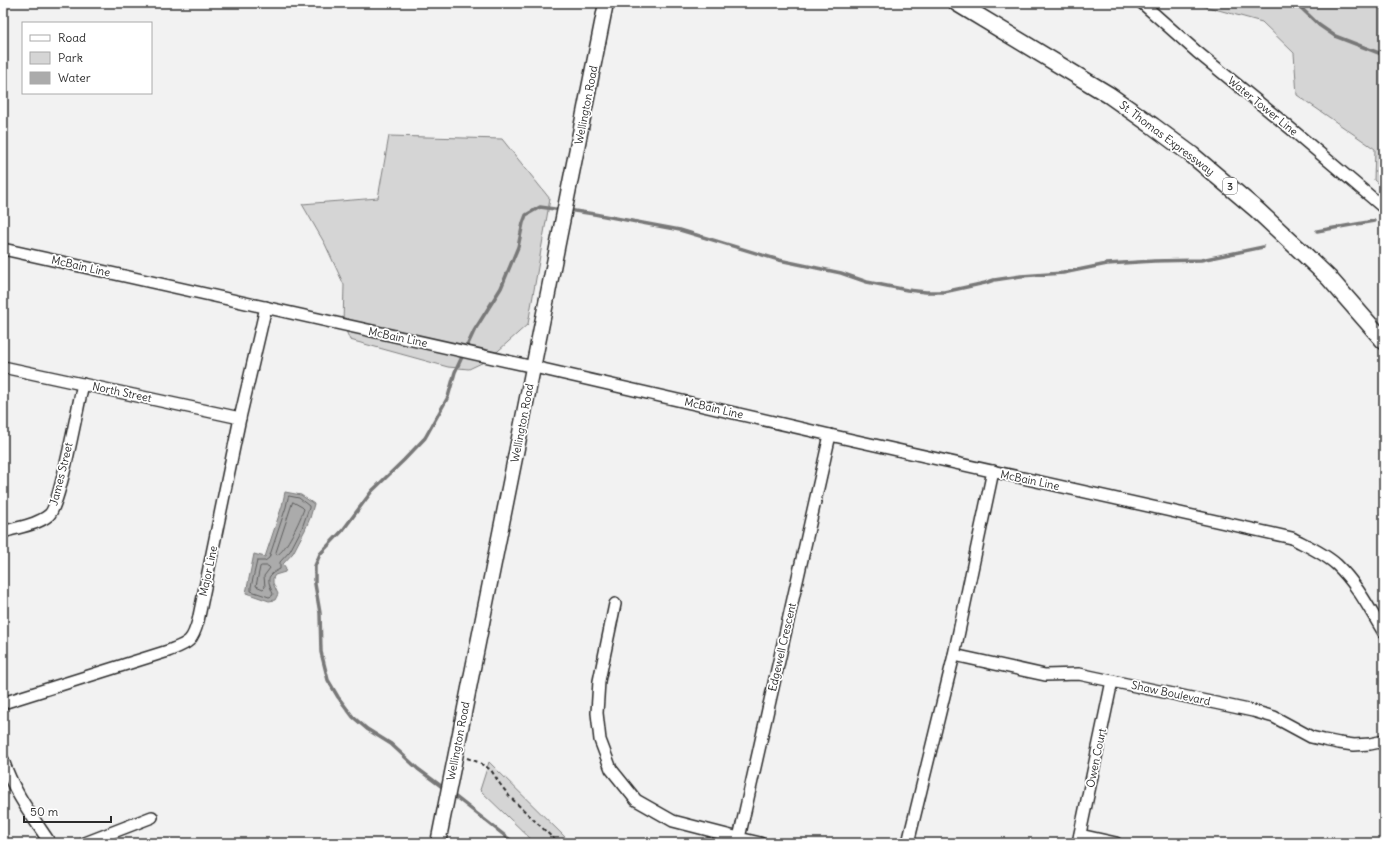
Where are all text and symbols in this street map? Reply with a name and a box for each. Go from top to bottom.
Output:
legend [22,22,152,94]
text: Road [58,30,86,45]
text: Park [58,50,83,65]
street label: Wellington Road [571,64,601,146]
text: Water [58,70,91,85]
street label: Water Tower Line [1225,73,1301,139]
street label: St. Thomas Expressway [1117,98,1217,178]
road number: 3 [1223,178,1237,194]
street label: McBain Line [50,252,112,280]
street label: McBain Line [367,324,429,350]
street label: North Street [91,379,153,405]
street label: Wellington Road [507,382,537,464]
street label: McBain Line [683,394,745,422]
street label: James Street [46,441,76,507]
street label: McBain Line [999,467,1061,493]
street label: Major Line [196,544,220,598]
street label: Edgewell Crescent [765,601,799,693]
street label: Shaw Boulevard [1130,678,1212,708]
street label: Wellington Road [443,700,473,782]
street label: Owen Court [1083,727,1109,789]
scale bar [24,798,111,824]
text: 50 m [30,804,59,819]

